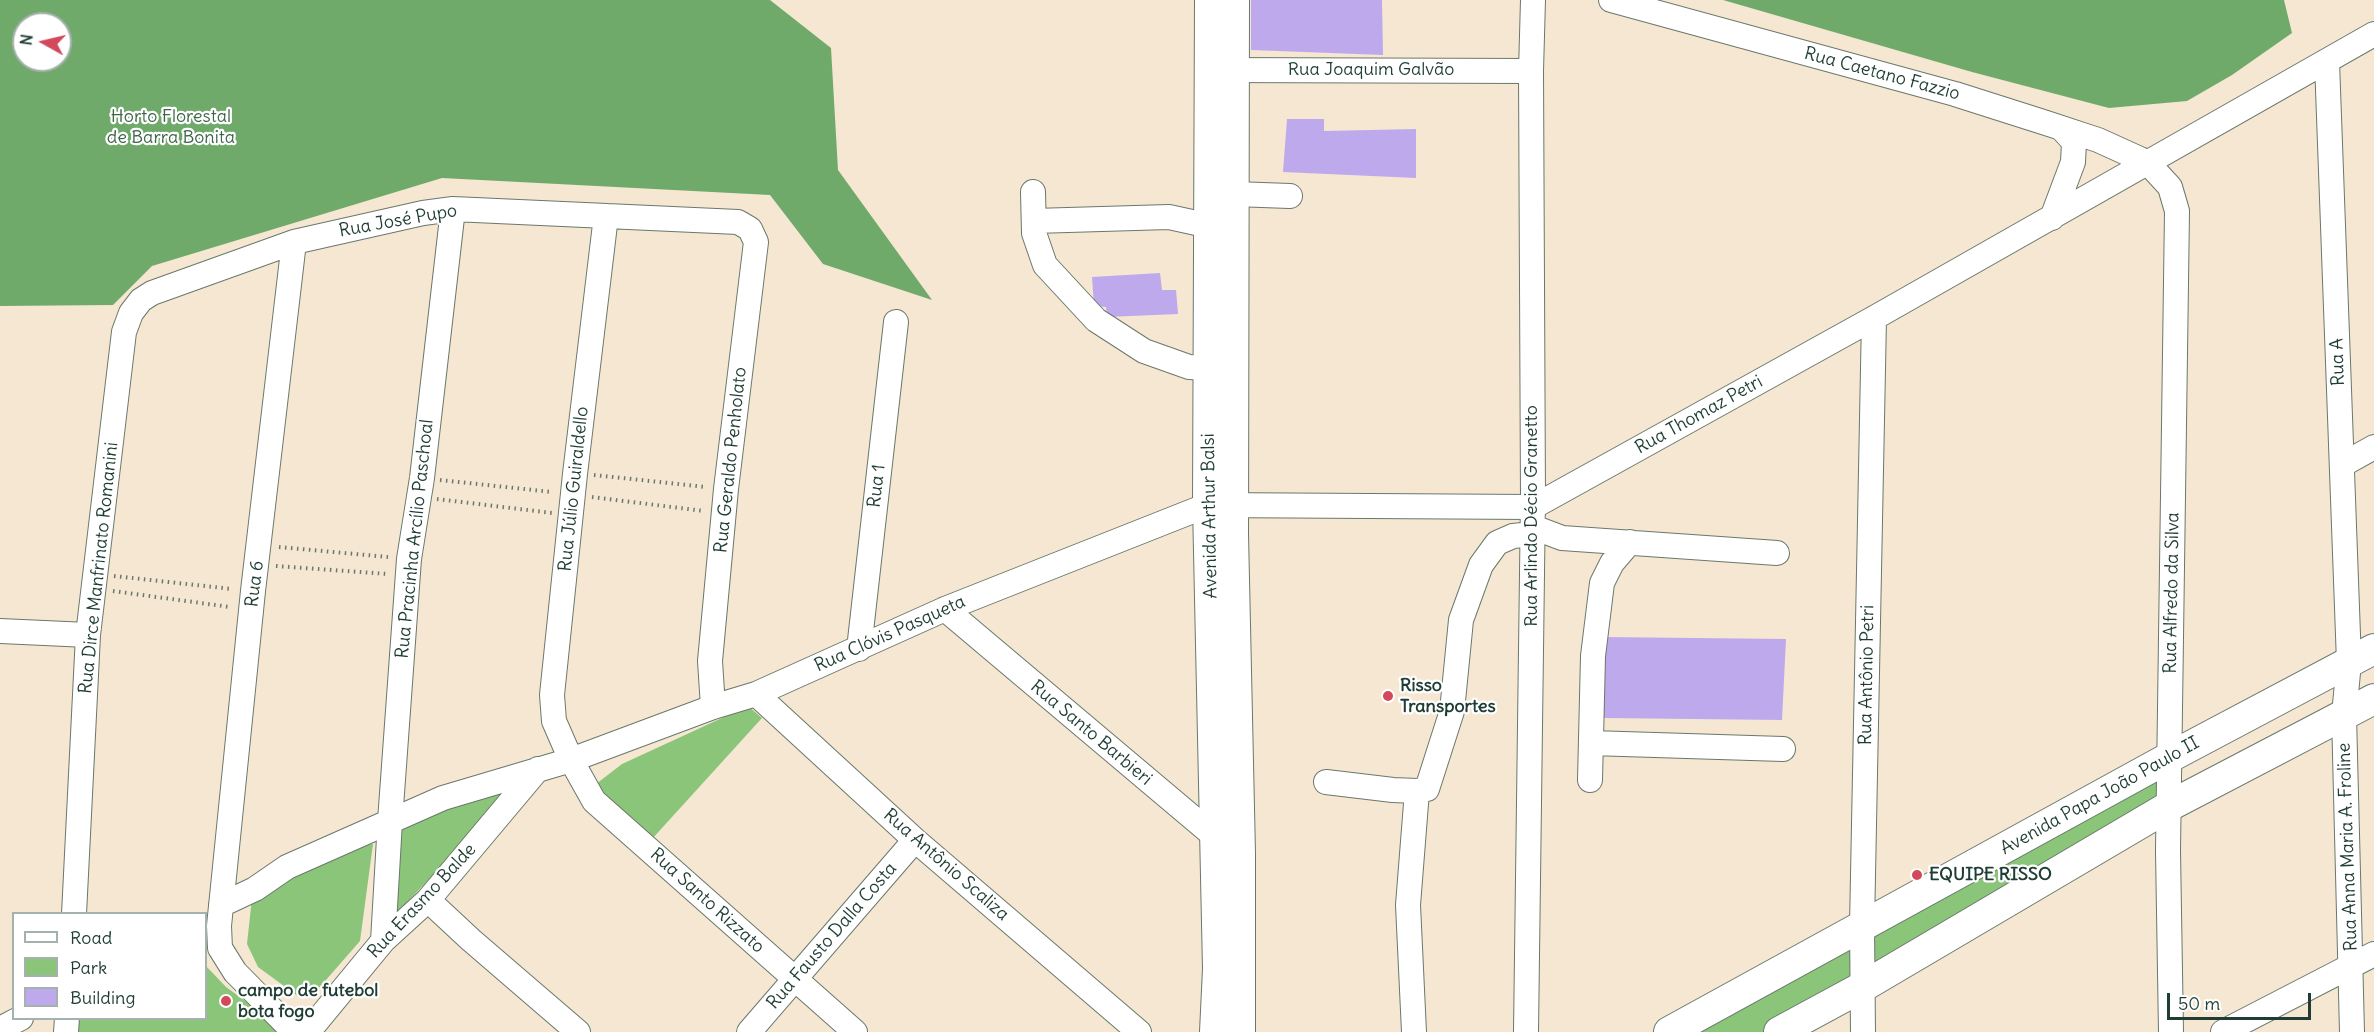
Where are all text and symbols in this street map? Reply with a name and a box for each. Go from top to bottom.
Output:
north arrow [12,12,72,72]
text: N [15,33,37,47]
street label: Rua Caetano Fazzio [1802,43,1962,105]
street label: Rua Joaquim Galvão [1288,59,1454,81]
park label: Horto Florestal de Barra Bonita [107,106,235,148]
street label: Rua José Pupo [337,200,459,242]
street label: Rua A [2326,338,2350,386]
street label: Rua Geraldo Penholato [710,366,752,554]
street label: Rua Thomaz Petri [1631,371,1767,459]
street label: Rua Júlio Guiraldello [555,405,593,573]
street label: Rua Arlindo Décio Granetto [1521,405,1543,627]
street label: Rua Pracinha Arcílio Paschoal [392,418,438,660]
street label: Avenida Arthur Balsi [1198,433,1222,599]
street label: Rua Dirce Manfrinato Romanini [75,441,123,695]
street label: Rua 1 [864,463,890,509]
street label: Rua Alfredo da Silva [2160,512,2184,674]
street label: Rua 6 [241,559,269,609]
street label: Rua Clóvis Pasqueta [811,591,969,677]
street label: Rua Antônio Petri [1855,605,1879,745]
place label: Risso Transportes [1400,675,1496,718]
street label: Rua Santo Barbieri [1026,676,1156,790]
marker: Risso Transportes [1381,689,1395,703]
street label: Avenida Papa João Paulo II [1997,732,2203,860]
street label: Rua Anna Maria A. Froline [2334,742,2362,952]
street label: Rua Antônio Scaliza [879,805,1013,925]
street label: Rua Erasmo Balde [363,839,481,963]
street label: Rua Santo Rizzato [645,844,769,958]
street label: Rua Fausto Dalla Costa [763,858,901,1014]
place label: EQUIPE RISSO [1929,864,2052,886]
marker: EQUIPE RISSO [1910,868,1924,882]
legend [12,912,207,1020]
text: Road [70,926,112,949]
text: Park [70,956,107,979]
place label: campo de futebol bota fogo [238,980,378,1022]
scale bar [2170,981,2314,1019]
text: Building [70,986,135,1009]
text: 50 m [2178,992,2220,1015]
marker: campo de futebol bota fogo [219,994,233,1008]

